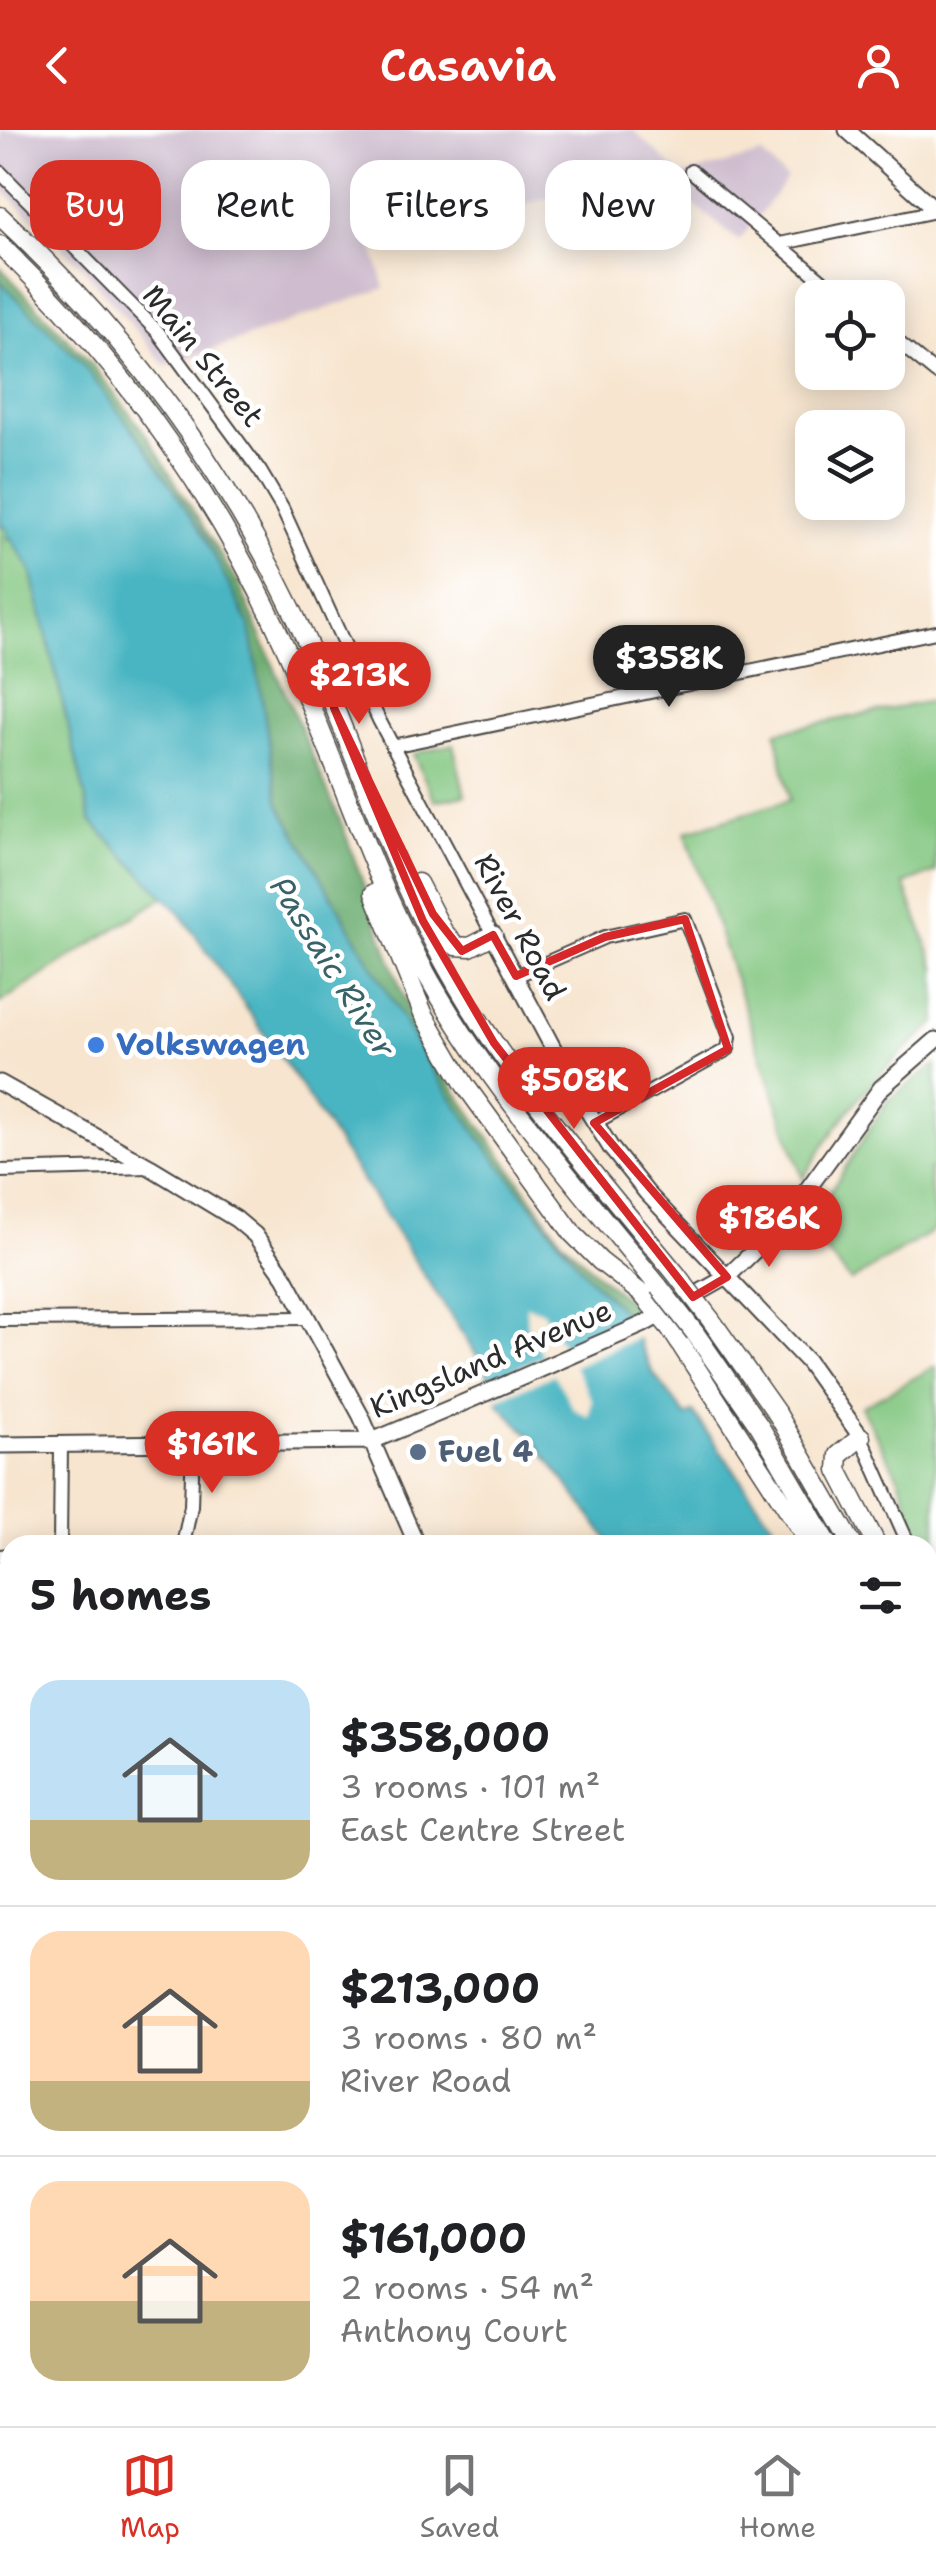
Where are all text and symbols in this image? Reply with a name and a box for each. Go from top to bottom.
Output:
text: Casavia [380,35,556,95]
icon: back [30,38,85,93]
icon: person [851,38,906,93]
chip: Buy [30,160,161,250]
chip: Rent [181,160,330,250]
chip: Filters [350,160,525,250]
chip: New [545,160,691,250]
street label: Main Street [133,276,273,435]
map controls [795,280,905,520]
button: locate [795,280,905,390]
button: layers [795,410,905,520]
pin: $358K [599,625,739,710]
text: $358K [615,636,723,679]
pin: $213K [289,642,429,727]
text: $213K [309,653,409,696]
street label: River Road [465,846,576,1007]
water label: Passaic River [261,868,407,1066]
place label: Volkswagen [116,1024,305,1065]
marker: Volkswagen [85,1034,107,1056]
pin: $508K [504,1047,644,1132]
text: $508K [520,1058,628,1101]
pin: $186K [699,1185,839,1270]
text: $186K [718,1196,820,1239]
street label: Kingsland Avenue [364,1289,618,1428]
pin: $161K [142,1411,282,1496]
text: $161K [167,1422,257,1465]
place label: Fuel 4 [438,1431,533,1472]
marker: Fuel 4 [407,1441,429,1463]
text: 5 homes [30,1567,211,1623]
icon: filters [853,1568,908,1623]
text: $358,000 [340,1709,550,1765]
icon: home [110,1720,230,1840]
text: 3 rooms · 101 m² [340,1765,600,1808]
text: East Centre Street [340,1808,625,1851]
text: $213,000 [340,1960,540,2016]
icon: home [110,1971,230,2091]
text: 3 rooms · 80 m² [340,2016,597,2059]
text: River Road [340,2059,511,2102]
text: $161,000 [340,2210,527,2266]
icon: home [110,2221,230,2341]
text: 2 rooms · 54 m² [340,2266,594,2309]
text: Anthony Court [340,2309,568,2352]
tab: Map [120,2448,180,2546]
tab: Saved [420,2448,499,2546]
tab: Home [739,2448,816,2546]

